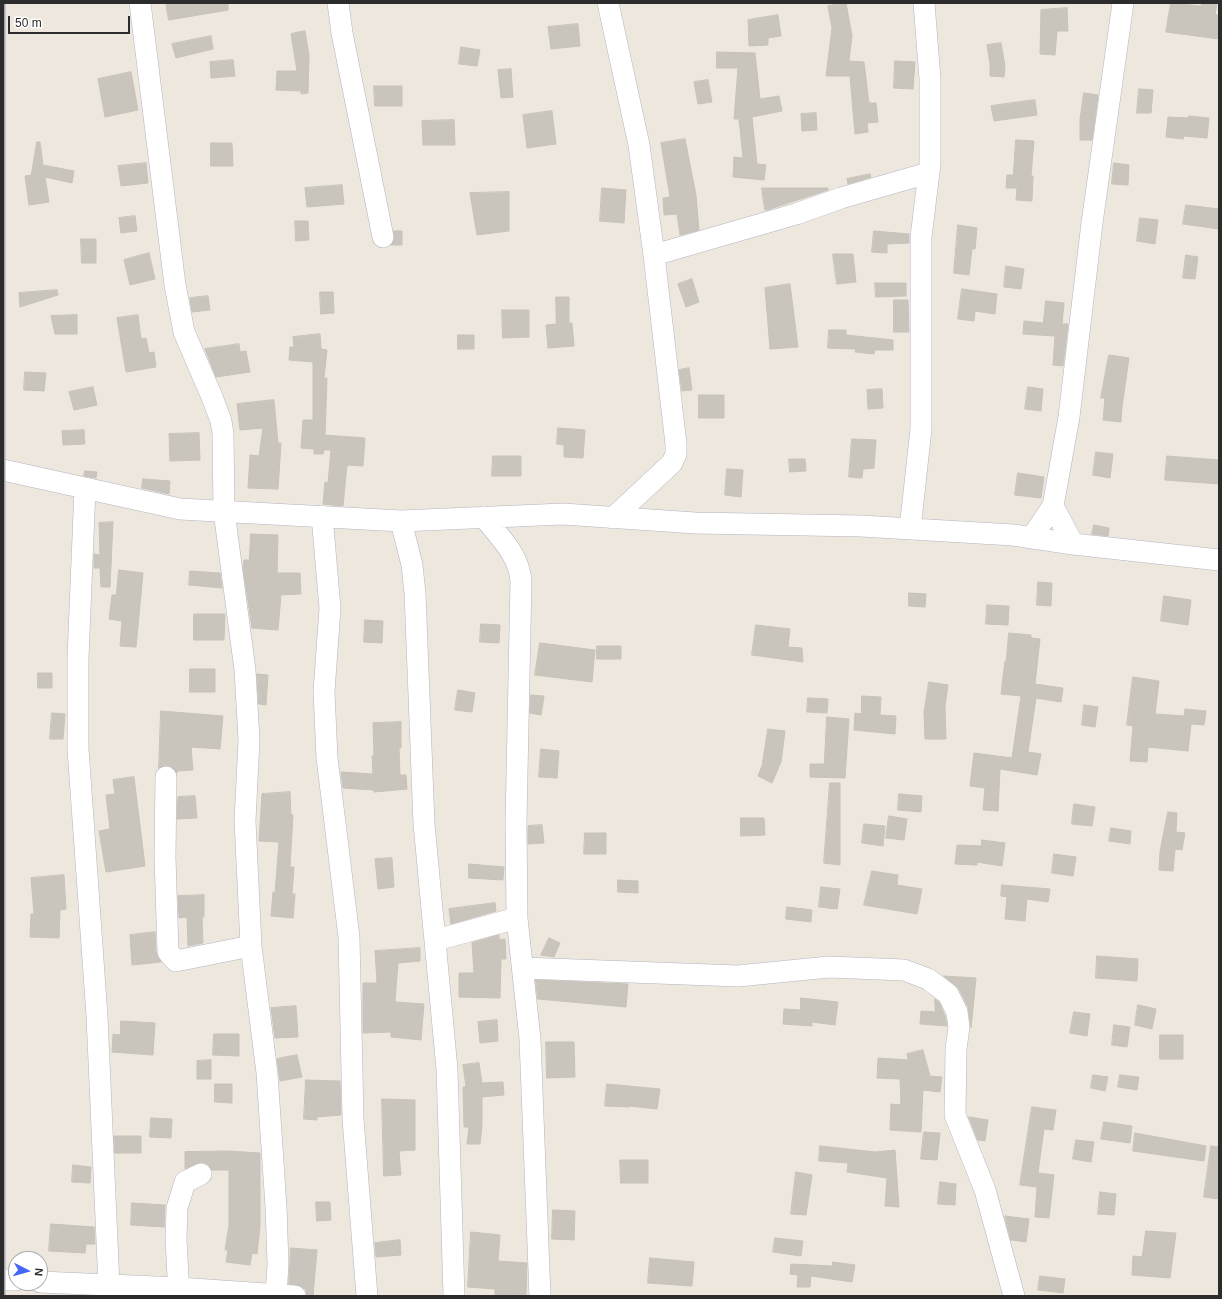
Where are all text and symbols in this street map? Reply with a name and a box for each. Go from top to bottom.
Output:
scale bar [10,8,132,34]
text: 50 m [15,16,42,30]
north arrow [8,1251,48,1291]
text: N [33,1268,45,1277]

